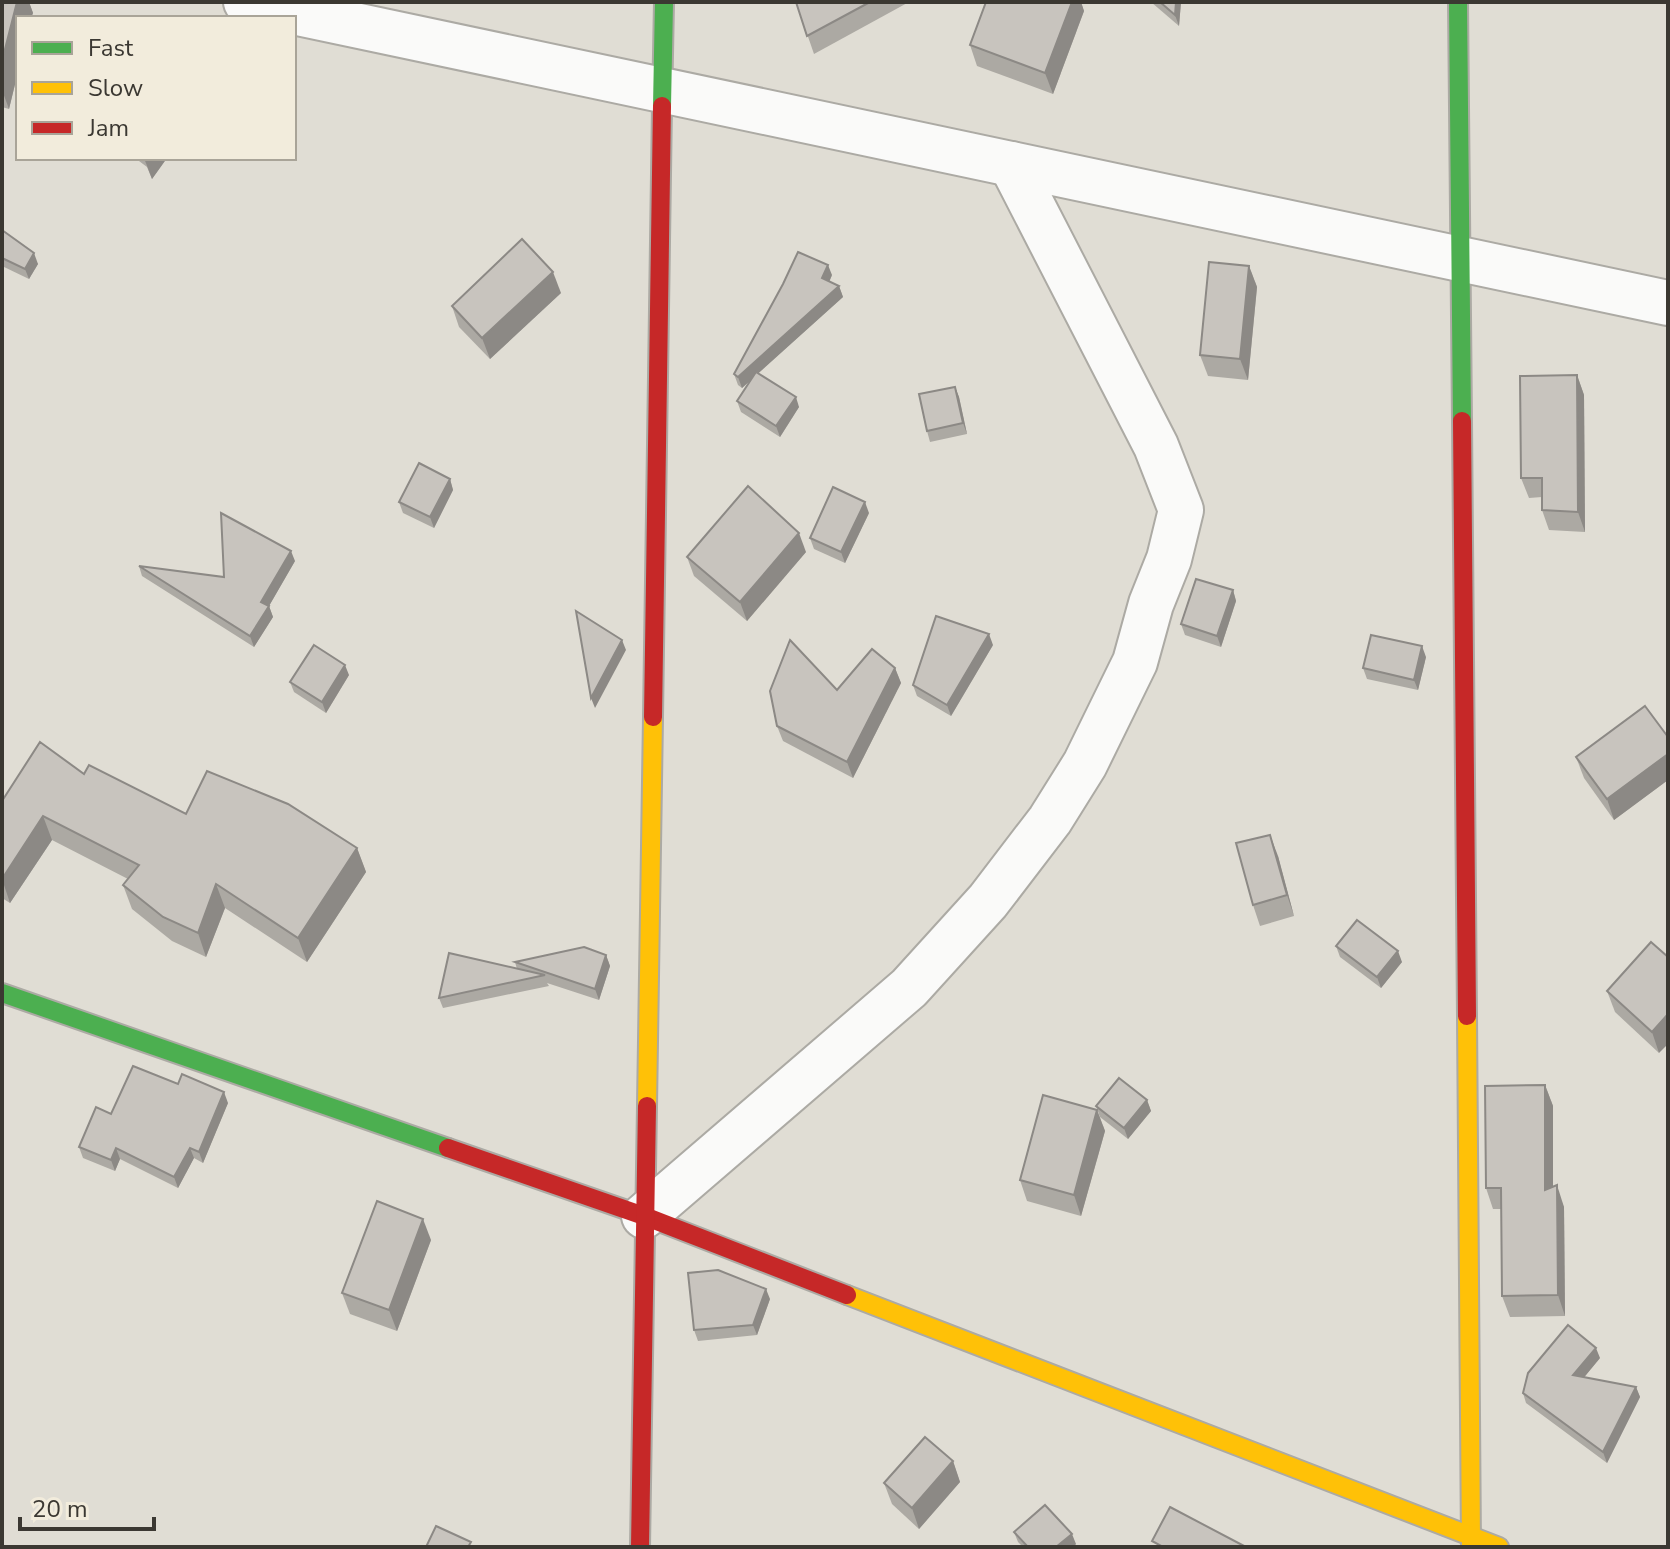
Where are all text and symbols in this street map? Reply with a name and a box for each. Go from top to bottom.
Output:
legend [16,16,296,160]
text: Fast [88,32,134,64]
text: Slow [88,72,143,104]
text: Jam [87,112,129,144]
scale bar [20,1481,154,1531]
text: 20 m [32,1493,88,1525]

